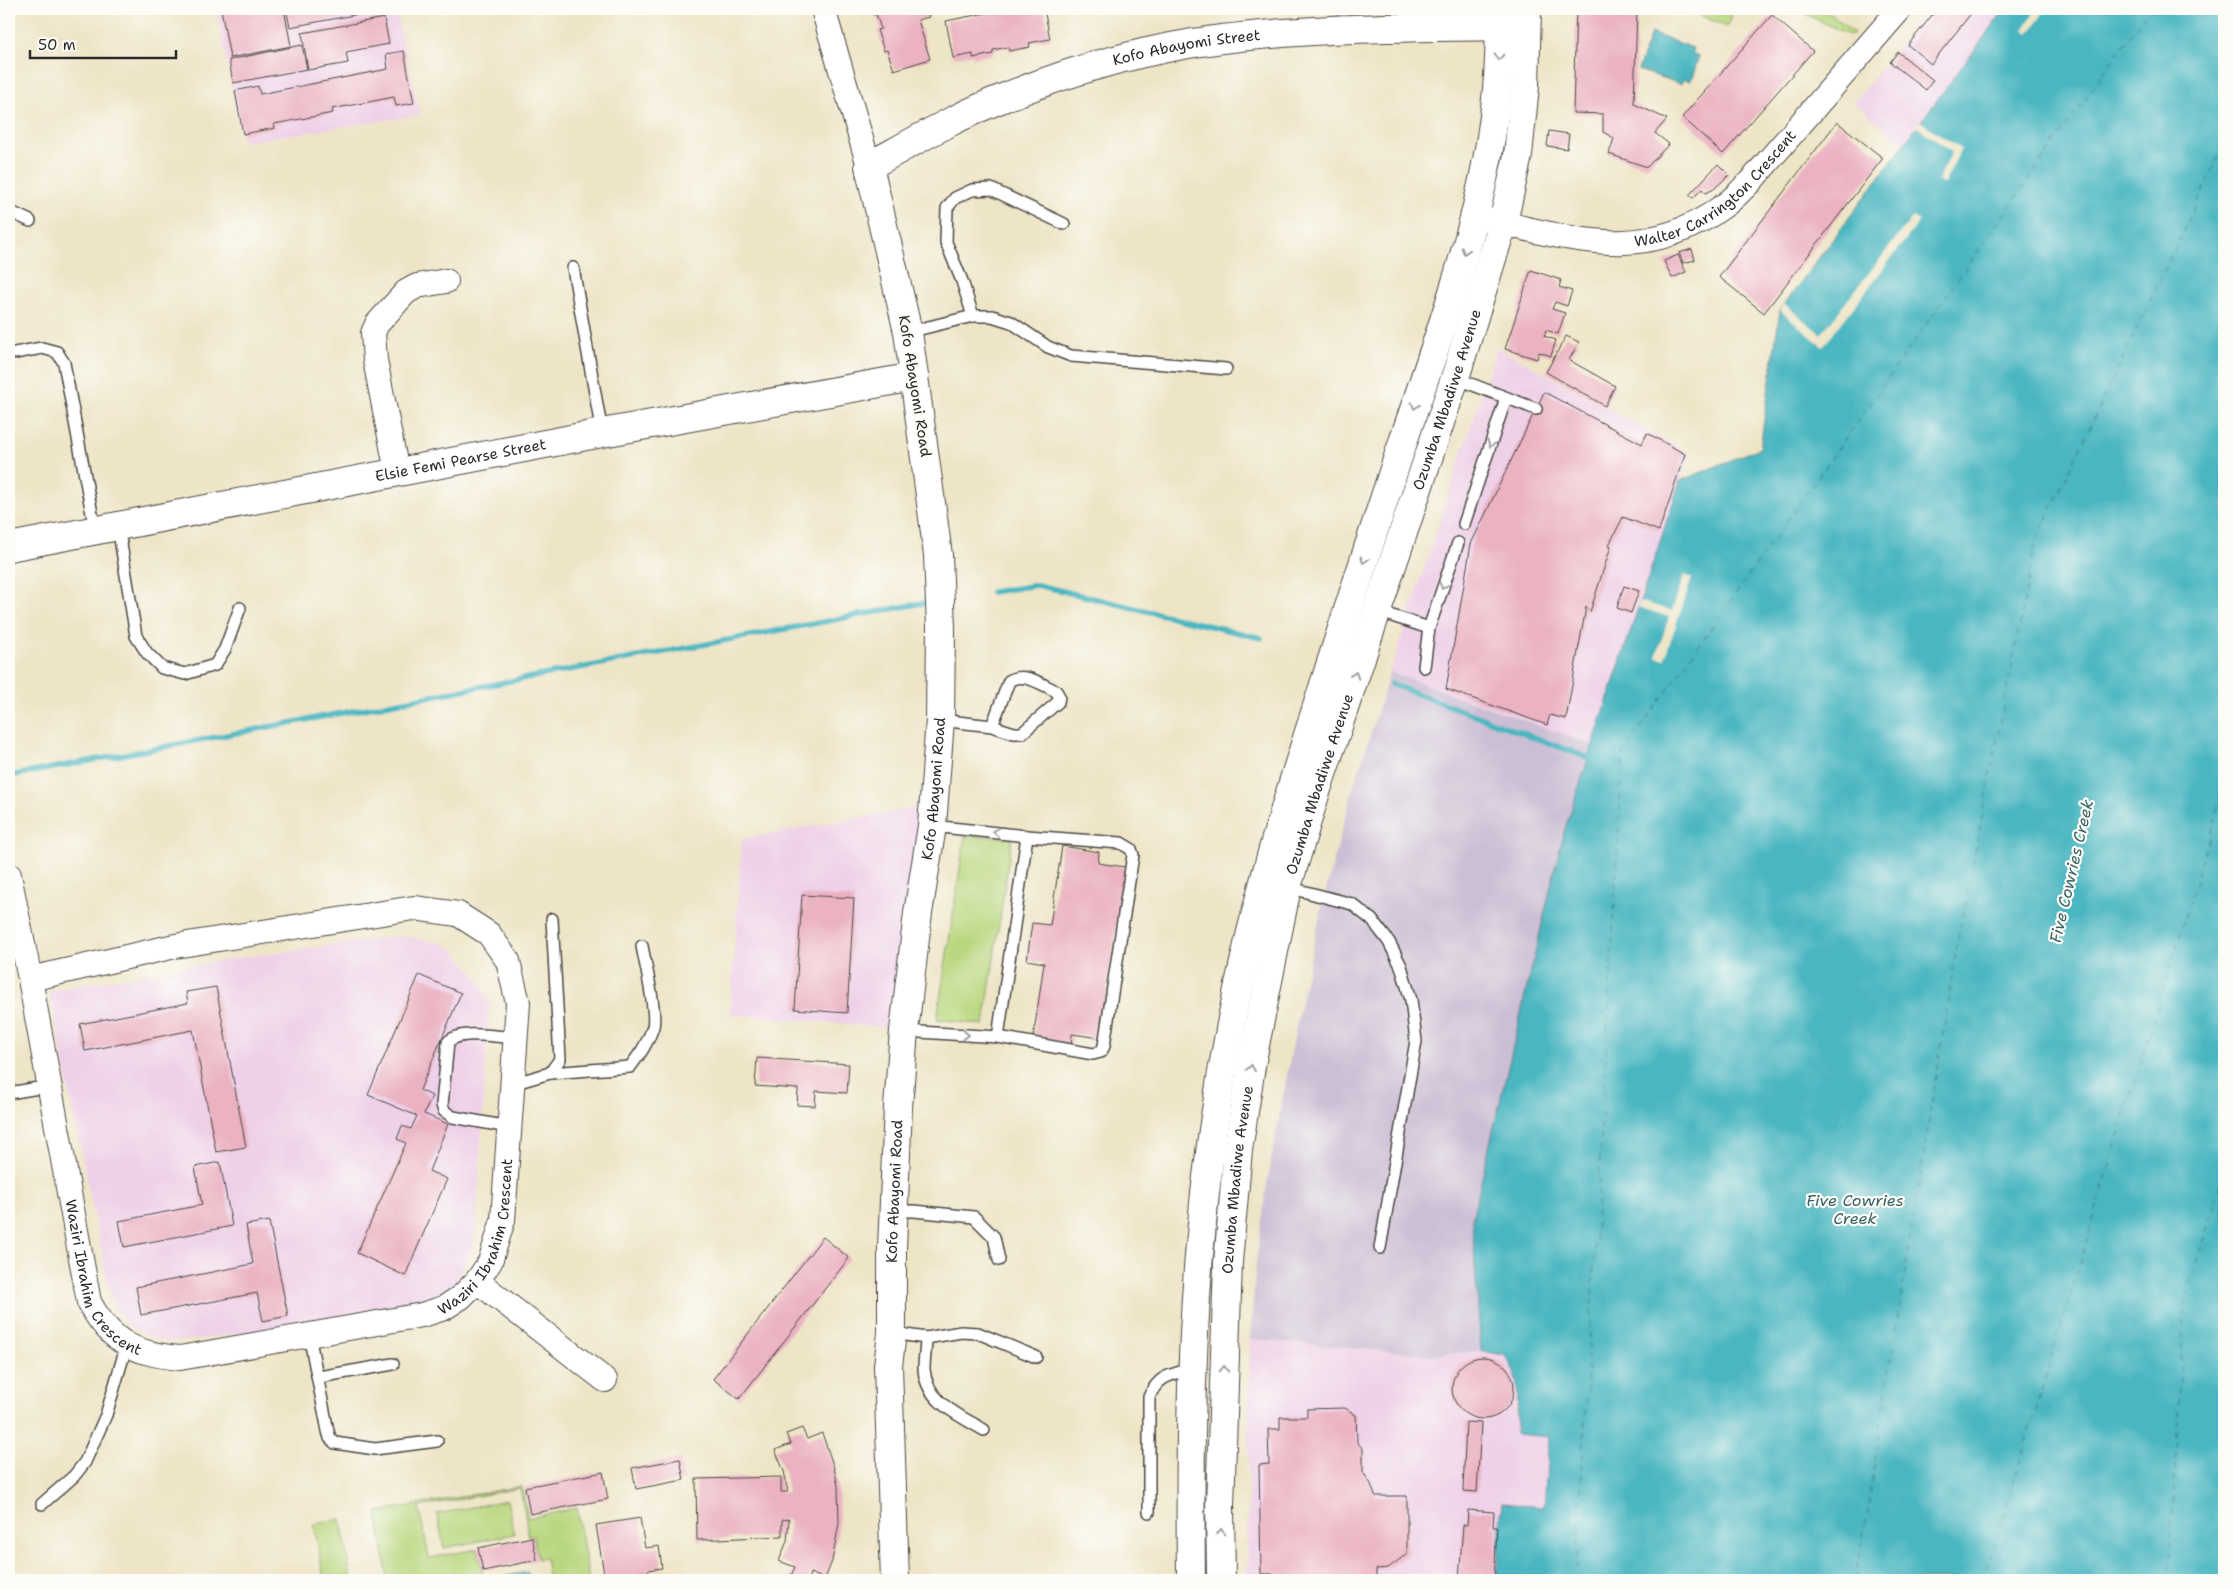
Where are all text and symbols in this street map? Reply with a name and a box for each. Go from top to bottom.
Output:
street label: Kofo Abayomi Street [1110,25,1261,70]
scale bar [30,28,176,60]
text: 50 m [38,35,76,55]
one-way arrow [1494,54,1505,62]
street label: Walter Carrington Crescent [1633,126,1801,251]
one-way arrow [1460,247,1470,255]
street label: Ozumba Mbadiwe Avenue [1408,307,1486,493]
street label: Kofo Abayomi Road [894,314,936,459]
one-way arrow [1411,401,1421,410]
street label: Elsie Femi Pearse Street [374,434,548,486]
one-way arrow [1486,439,1496,448]
one-way arrow [1360,555,1370,564]
one-way arrow [1439,581,1449,589]
one-way arrow [1350,671,1360,680]
street label: Ozumba Mbadiwe Avenue [1281,691,1358,877]
street label: Kofo Abayomi Road [917,716,950,862]
water label: Five Cowries Creek [2045,797,2098,945]
one-way arrow [992,827,1000,838]
one-way arrow [962,1030,970,1041]
one-way arrow [1246,1064,1256,1072]
street label: Ozumba Mbadiwe Avenue [1218,1084,1258,1274]
street label: Kofo Abayomi Road [882,1119,907,1263]
street label: Waziri Ibrahim Crescent [434,1158,517,1319]
water label: Five Cowries Creek [1806,1190,1904,1229]
street label: Waziri Ibrahim Crescent [60,1198,145,1360]
one-way arrow [1219,1365,1230,1373]
one-way arrow [1216,1527,1226,1535]

